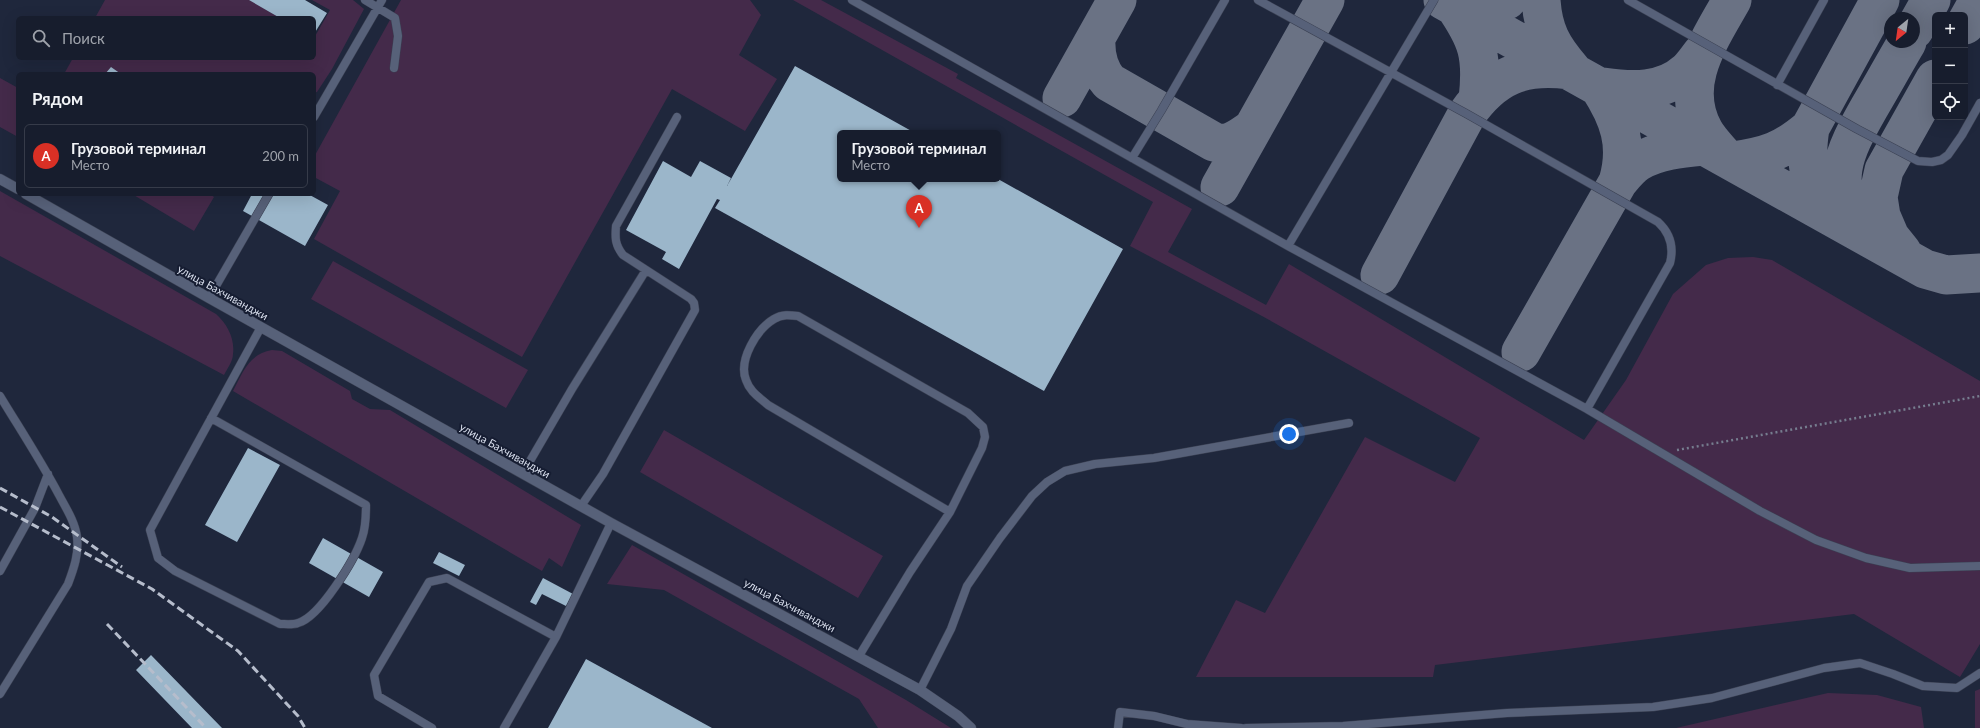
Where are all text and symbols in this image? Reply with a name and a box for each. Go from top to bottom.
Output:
north arrow [1884,12,1920,48]
map controls [1932,12,1968,120]
button: + [1932,12,1968,48]
search box [16,16,316,60]
icon: search [30,27,52,49]
text: Поиск [62,29,105,47]
button: − [1932,48,1968,84]
button: locate [1932,84,1968,120]
text: Рядом [32,88,83,109]
popup [837,130,1001,182]
text: Грузовой терминал [71,139,206,157]
text: Грузовой терминал [851,139,987,157]
text: A [41,148,51,164]
text: 200 m [262,148,299,164]
text: Место [71,157,110,173]
text: Место [851,157,890,173]
pin: A [906,195,932,228]
street label: улица Бахчиванджи [175,262,271,322]
street label: улица Бахчиванджи [457,420,553,480]
your location [1279,424,1299,444]
street label: улица Бахчиванджи [742,575,838,635]

